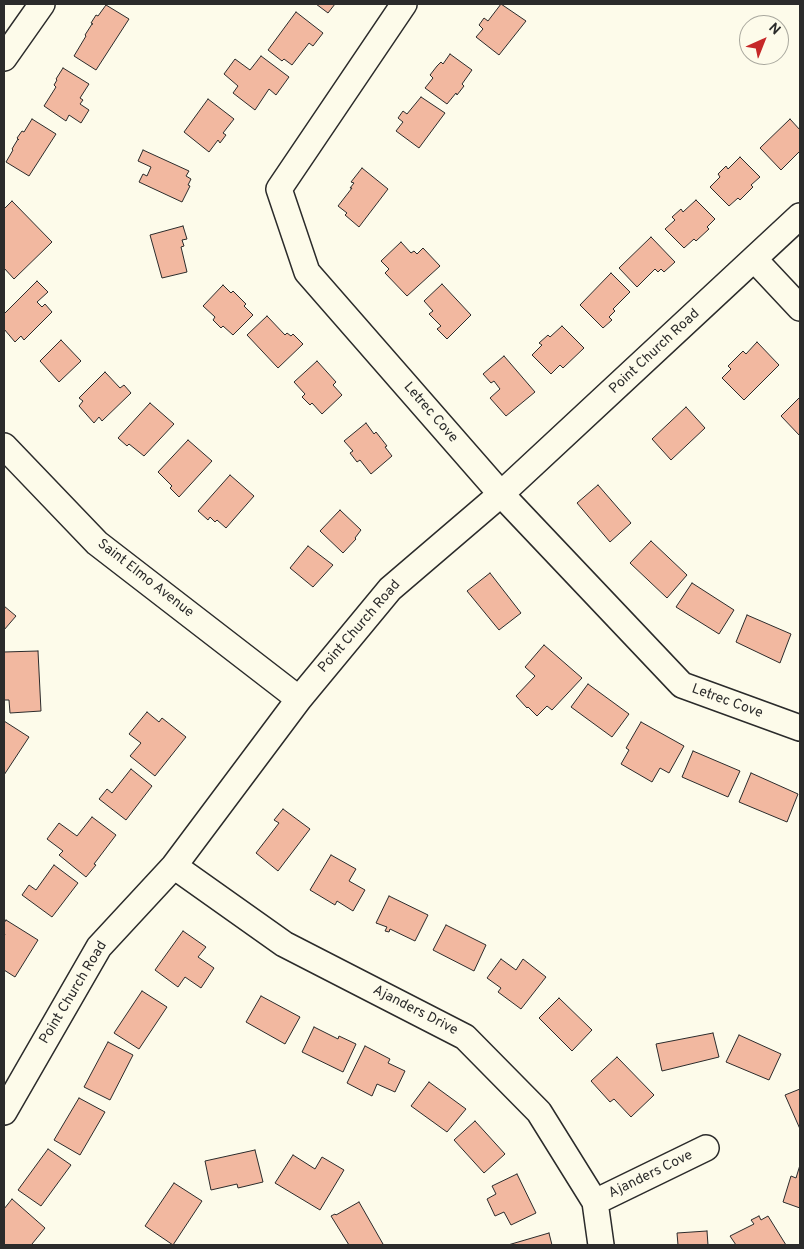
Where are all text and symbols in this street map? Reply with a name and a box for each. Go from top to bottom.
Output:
north arrow [739,15,789,65]
text: N [765,20,784,39]
street label: Point Church Road [606,306,704,398]
street label: Letrec Cove [399,379,461,447]
street label: Saint Elmo Avenue [93,536,197,622]
street label: Point Church Road [315,577,405,677]
street label: Letrec Cove [689,681,765,723]
street label: Point Church Road [37,938,111,1048]
street label: Ajanders Drive [370,982,460,1040]
street label: Ajanders Cove [606,1147,696,1203]

